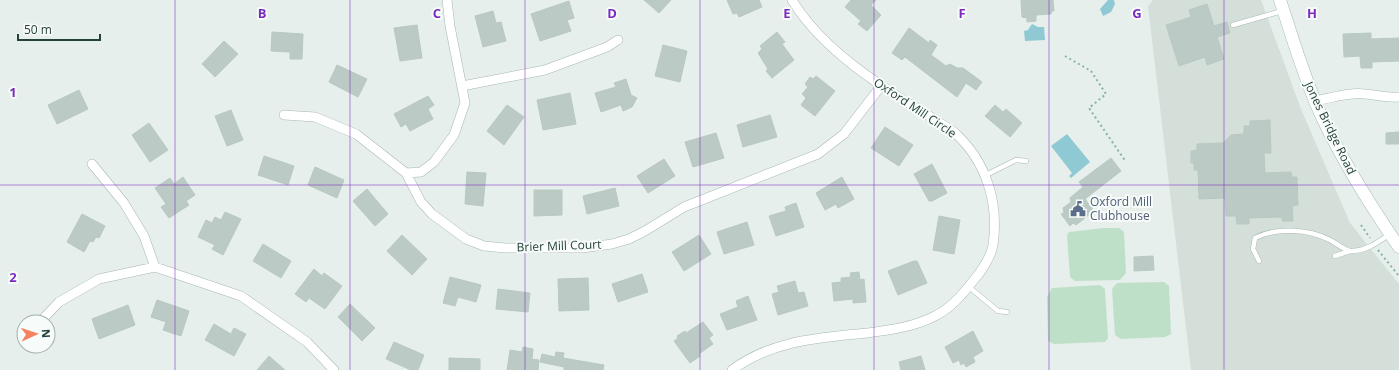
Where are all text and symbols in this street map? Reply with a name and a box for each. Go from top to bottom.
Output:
text: B [258,4,267,22]
text: C [433,4,441,22]
text: D [607,4,617,22]
text: E [783,4,791,22]
text: F [958,4,966,22]
text: G [1132,4,1142,22]
text: H [1307,4,1317,22]
scale bar [18,16,100,42]
text: 50 m [24,21,52,38]
street label: Oxford Mill Circle [871,74,960,142]
street label: Jones Bridge Road [1300,78,1360,177]
text: 1 [9,83,17,101]
place label: Oxford Mill Clubhouse [1090,193,1152,224]
public building icon: Oxford Mill Clubhouse [1069,200,1087,218]
street label: Brier Mill Court [516,236,602,255]
text: 2 [9,268,17,286]
north arrow [16,314,56,354]
text: N [39,329,54,338]

